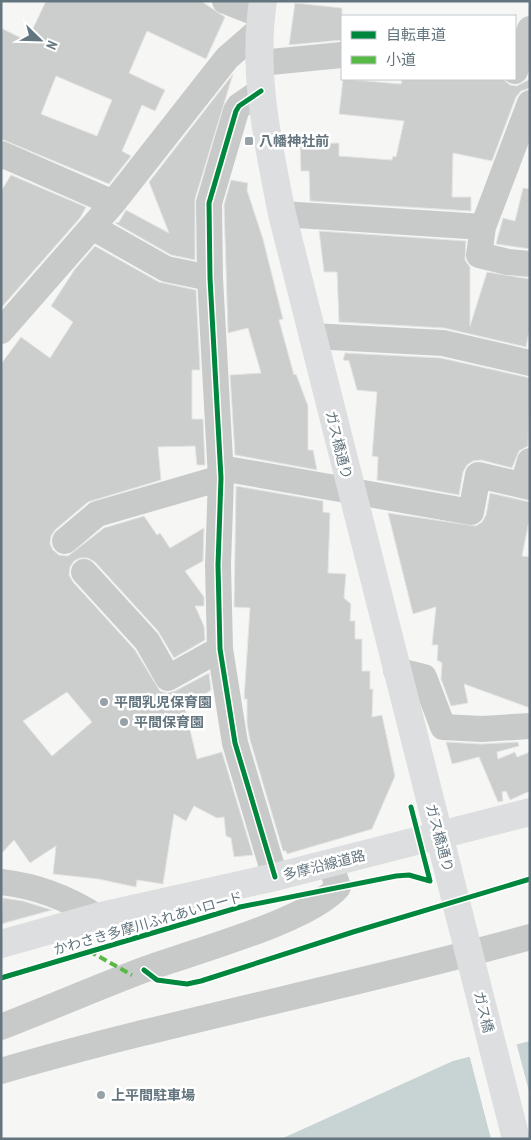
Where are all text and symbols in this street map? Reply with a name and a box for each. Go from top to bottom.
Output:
north arrow [15,15,65,65]
legend [341,15,516,80]
text: 自転車道 [386,25,446,44]
text: N [42,38,62,52]
text: 小道 [386,50,416,69]
place label: 八幡神社前 [259,132,329,150]
marker: 八幡神社前 [243,135,255,147]
street label: ガス橋通り [322,409,356,481]
place label: 平間乳児保育園 [114,693,212,711]
marker: 平間乳児保育園 [98,696,110,708]
place label: 平間保育園 [134,713,204,731]
marker: 平間保育園 [118,716,130,728]
street label: ガス橋通り [422,802,458,874]
street label: 多摩沿線道路 [281,846,367,884]
street label: かわさき多摩川ふれあいロード [51,887,245,959]
street label: ガス橋 [470,989,498,1035]
place label: 上平間駐車場 [111,1086,195,1104]
marker: 上平間駐車場 [95,1089,107,1101]

